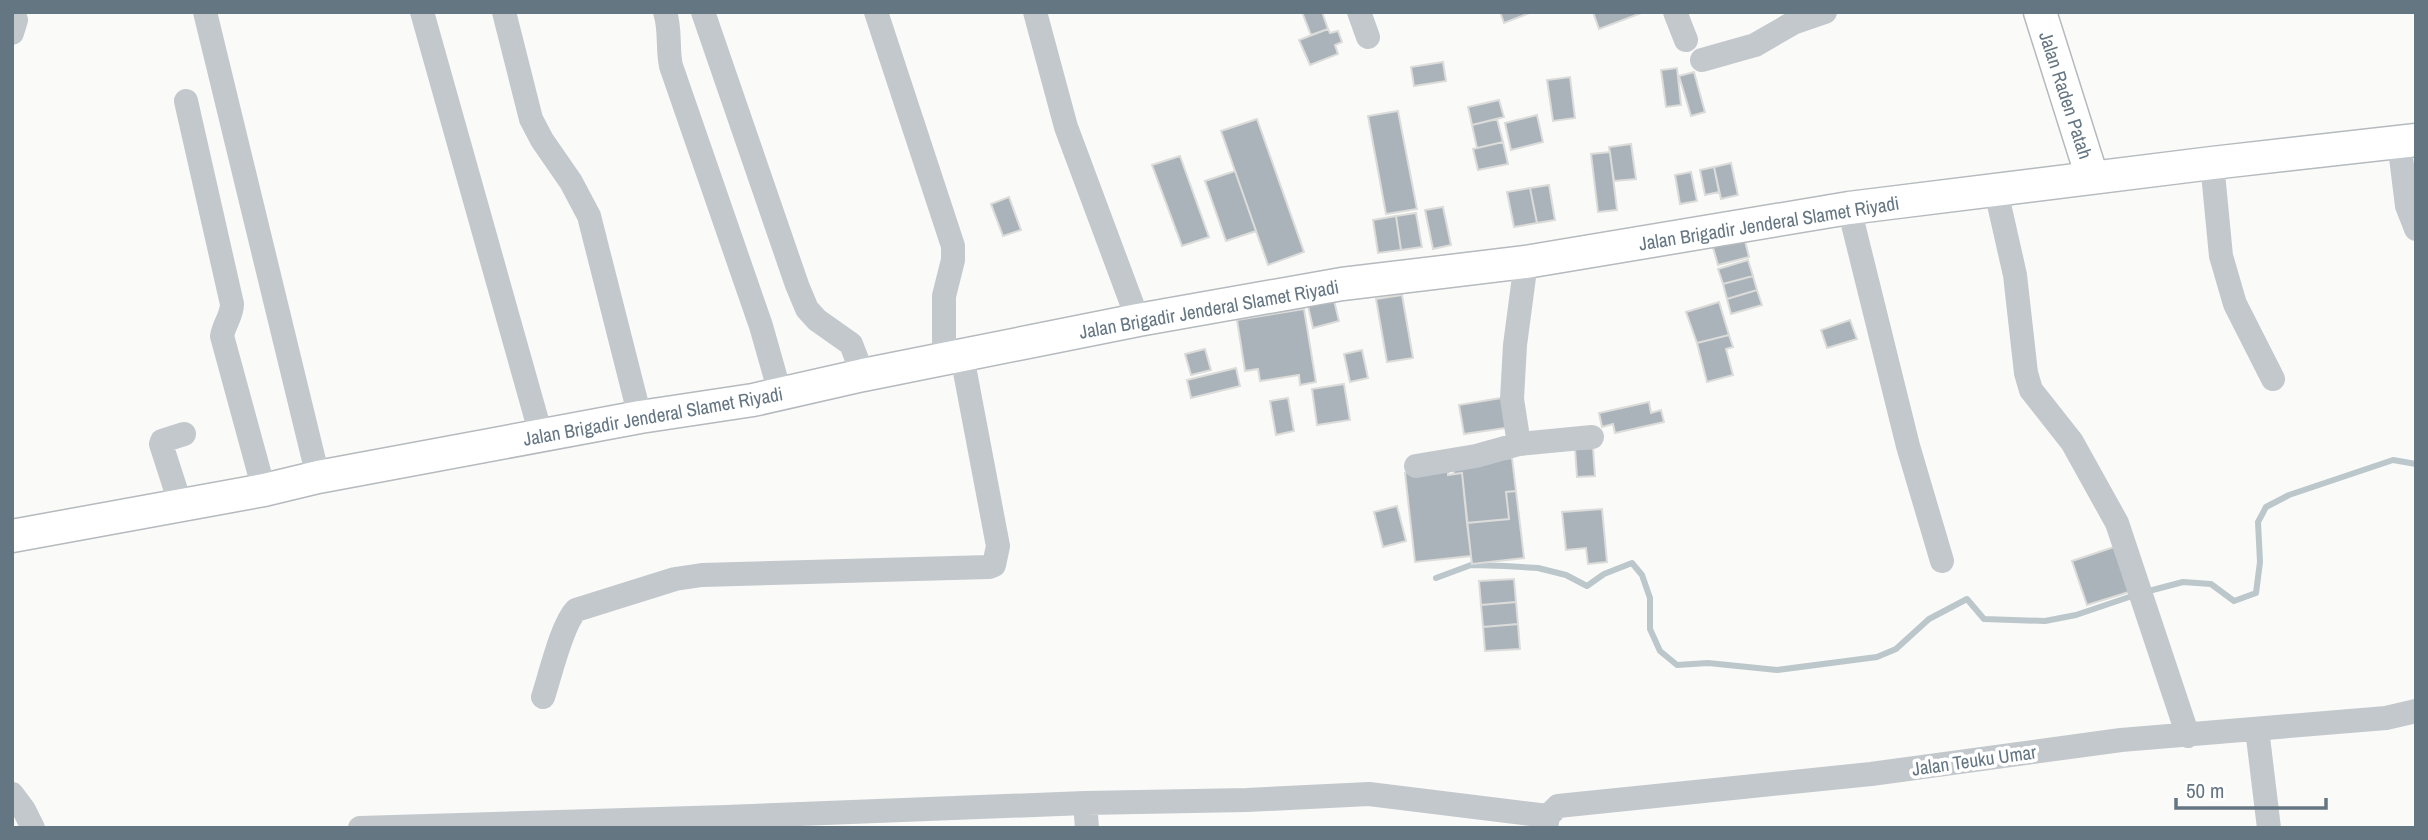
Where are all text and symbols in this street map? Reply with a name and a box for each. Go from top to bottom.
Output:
street label: Jalan Raden Patah [2033,28,2099,162]
street label: Jalan Brigadir Jenderal Slamet Riyadi [1637,190,1901,256]
street label: Jalan Brigadir Jenderal Slamet Riyadi [1077,273,1341,345]
street label: Jalan Brigadir Jenderal Slamet Riyadi [521,380,785,452]
street label: Jalan Teuku Umar [1910,738,2039,782]
scale bar [2176,766,2326,810]
text: 50 m [2186,776,2224,805]

